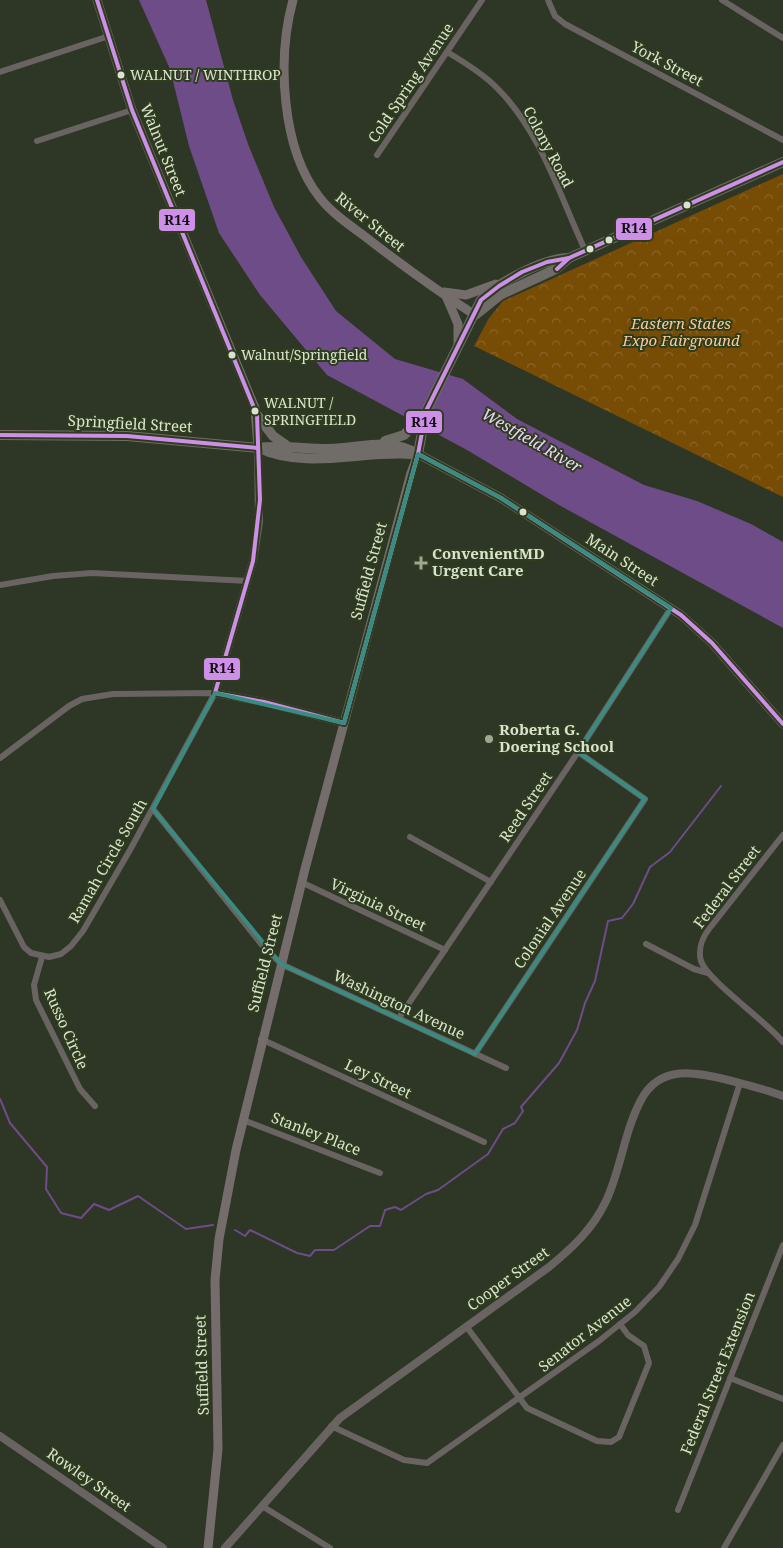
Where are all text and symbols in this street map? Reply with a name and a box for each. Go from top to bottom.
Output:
street label: Cold Spring Avenue [363,19,458,146]
street label: York Street [627,35,707,90]
place label: WALNUT / WINTHROP [130,65,281,84]
marker: WALNUT / WINTHROP [116,70,126,80]
street label: Walnut Street [136,100,192,199]
street label: Colony Road [519,103,579,191]
street label: River Street [332,187,410,255]
unlabelled marker [682,200,692,210]
line badge: R14 [158,208,196,232]
text: R14 [164,210,190,229]
line badge: R14 [615,217,653,241]
text: R14 [621,218,647,237]
unlabelled marker [604,235,614,245]
unlabelled marker [585,244,595,254]
park label: Eastern States Expo Fairground [621,313,740,350]
place label: Walnut/Springfield [241,345,368,364]
marker: Walnut/Springfield [227,350,237,360]
place label: WALNUT / SPRINGFIELD [264,393,356,429]
water label: Westfield River [478,402,586,478]
marker: WALNUT / SPRINGFIELD [250,406,260,416]
street label: Springfield Street [67,410,193,436]
line badge: R14 [405,410,443,434]
text: R14 [411,412,437,431]
unlabelled marker [518,507,528,517]
street label: Suffield Street [345,520,391,622]
street label: Main Street [582,528,663,590]
place label: ConvenientMD Urgent Care [432,543,545,580]
marker: ConvenientMD Urgent Care [414,556,428,570]
line badge: R14 [203,657,241,681]
text: R14 [209,658,235,677]
place label: Roberta G. Doering School [499,719,615,756]
marker: Roberta G. Doering School [483,733,495,745]
street label: Reed Street [494,767,556,846]
street label: Ramah Circle South [63,794,151,926]
street label: Federal Street [688,841,764,932]
street label: Colonial Avenue [508,865,590,972]
street label: Virginia Street [327,873,430,935]
street label: Suffield Street [242,912,286,1014]
street label: Washington Avenue [330,965,468,1043]
street label: Russo Circle [40,985,94,1072]
street label: Ley Street [342,1054,415,1102]
street label: Stanley Place [269,1107,364,1159]
street label: Cooper Street [462,1242,552,1315]
street label: Federal Street Extension [675,1288,759,1457]
street label: Senator Avenue [534,1291,635,1376]
street label: Suffield Street [189,1315,213,1416]
street label: Rowley Street [44,1443,136,1516]

